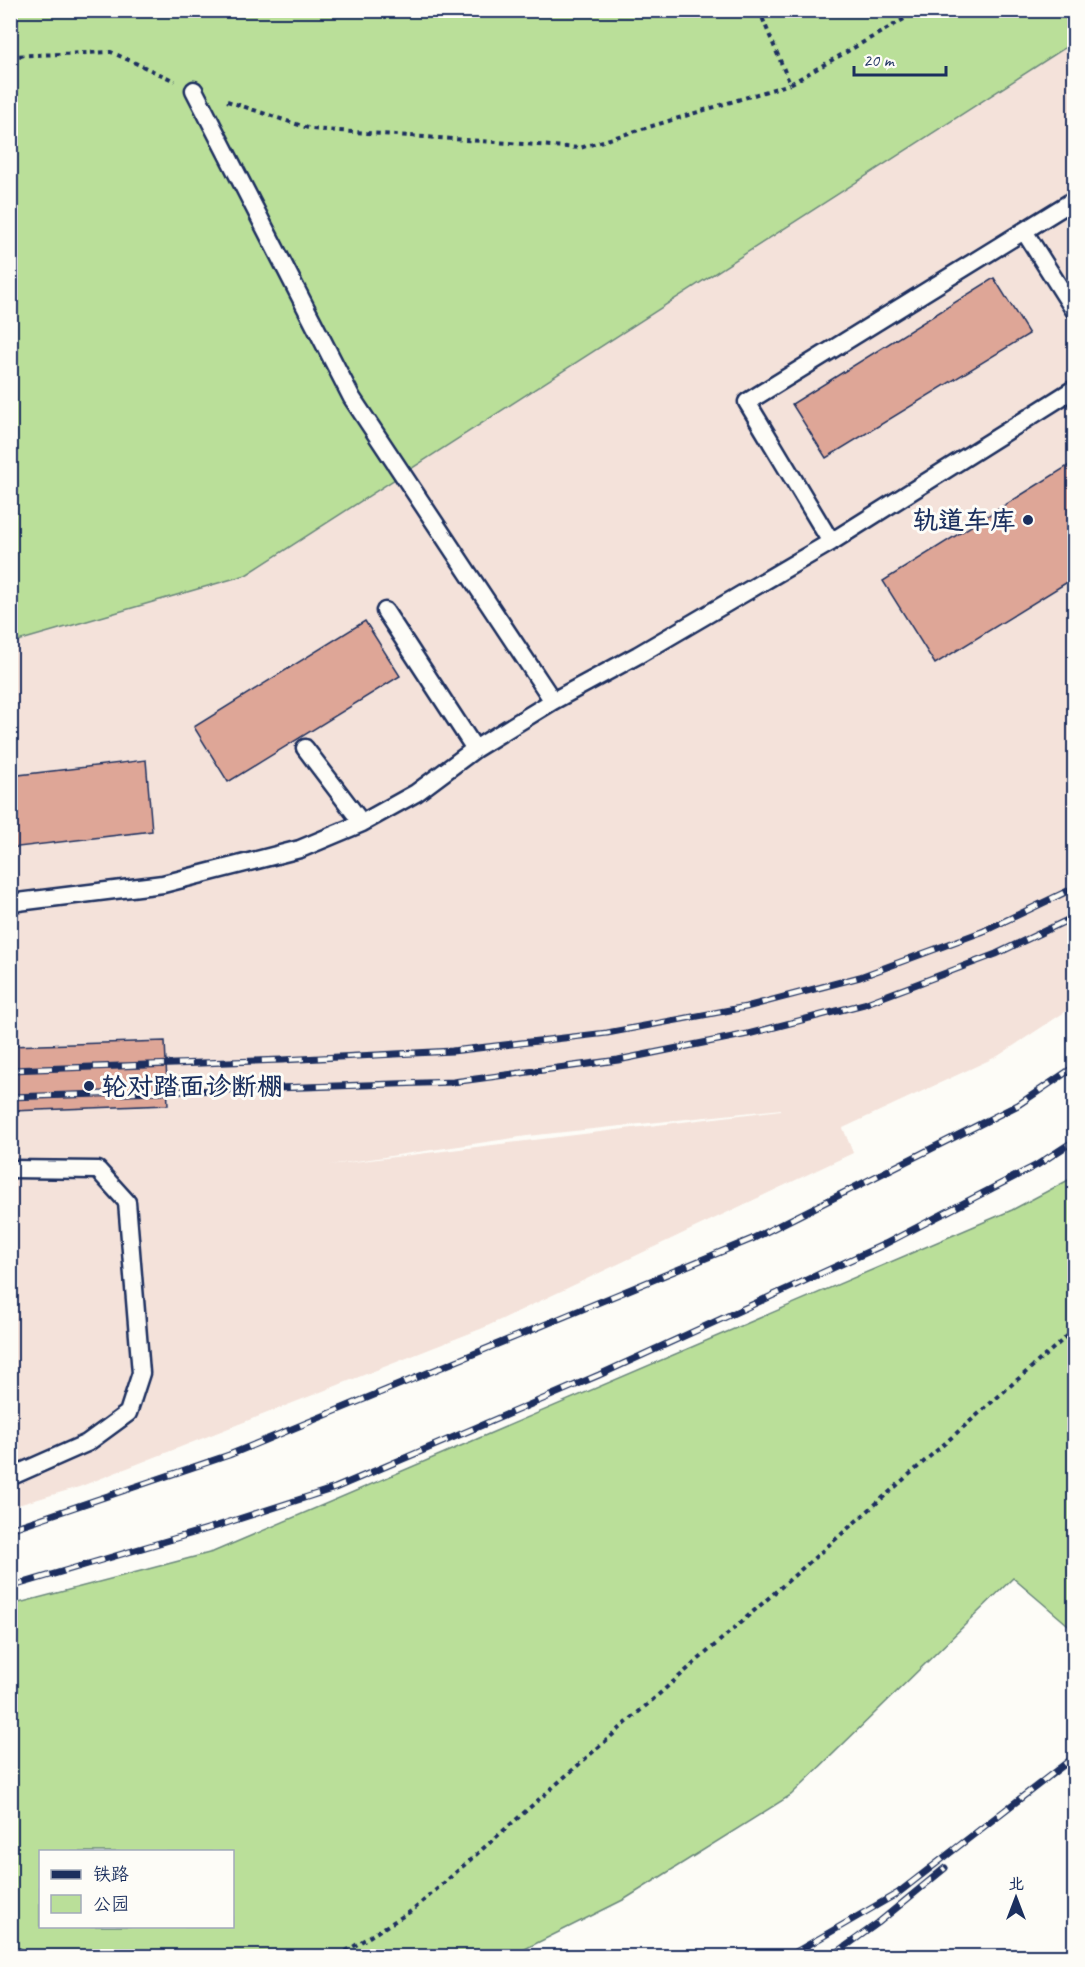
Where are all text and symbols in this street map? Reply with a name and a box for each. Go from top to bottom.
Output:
scale bar [854,39,946,77]
text: 20 m [863,49,896,71]
place label: 轨道车库 [912,504,1016,537]
marker: 轨道车库 [1021,513,1035,527]
place label: 轮对踏面诊断棚 [101,1070,283,1103]
marker: 轮对踏面诊断棚 [82,1079,96,1093]
legend [39,1850,234,1928]
text: 铁路 [93,1863,129,1885]
north arrow [986,1868,1046,1928]
text: 北 [1008,1874,1024,1894]
text: 公园 [93,1893,129,1915]

